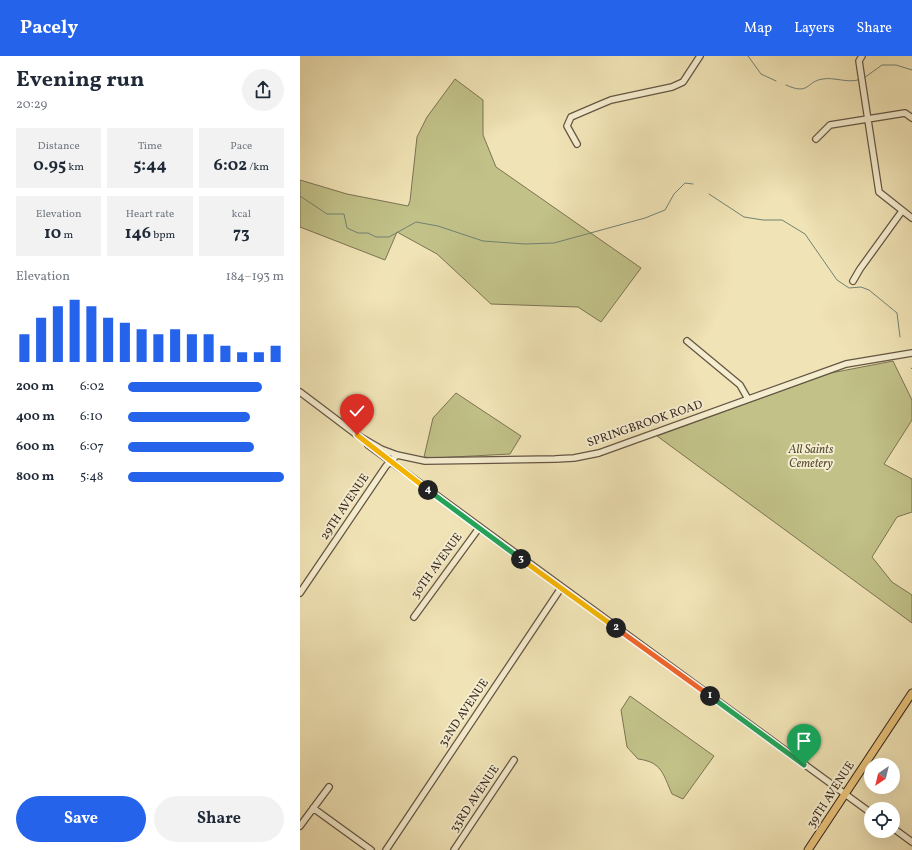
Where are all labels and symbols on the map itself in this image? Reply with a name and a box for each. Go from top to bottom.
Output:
pin [340,394,374,435]
street label: SPRINGBROOK ROAD [585,397,705,451]
park label: All Saints Cemetery [788,442,834,472]
street label: 29TH AVENUE [317,471,373,543]
pin: 4 [418,480,438,500]
street label: 30TH AVENUE [408,530,466,602]
pin: 3 [511,549,531,569]
pin: 2 [606,618,626,638]
street label: 32ND AVENUE [435,676,493,750]
pin: 1 [700,686,720,706]
pin [787,724,821,765]
north arrow [864,758,900,794]
street label: 39TH AVENUE [803,759,859,831]
street label: 33RD AVENUE [447,762,503,836]

